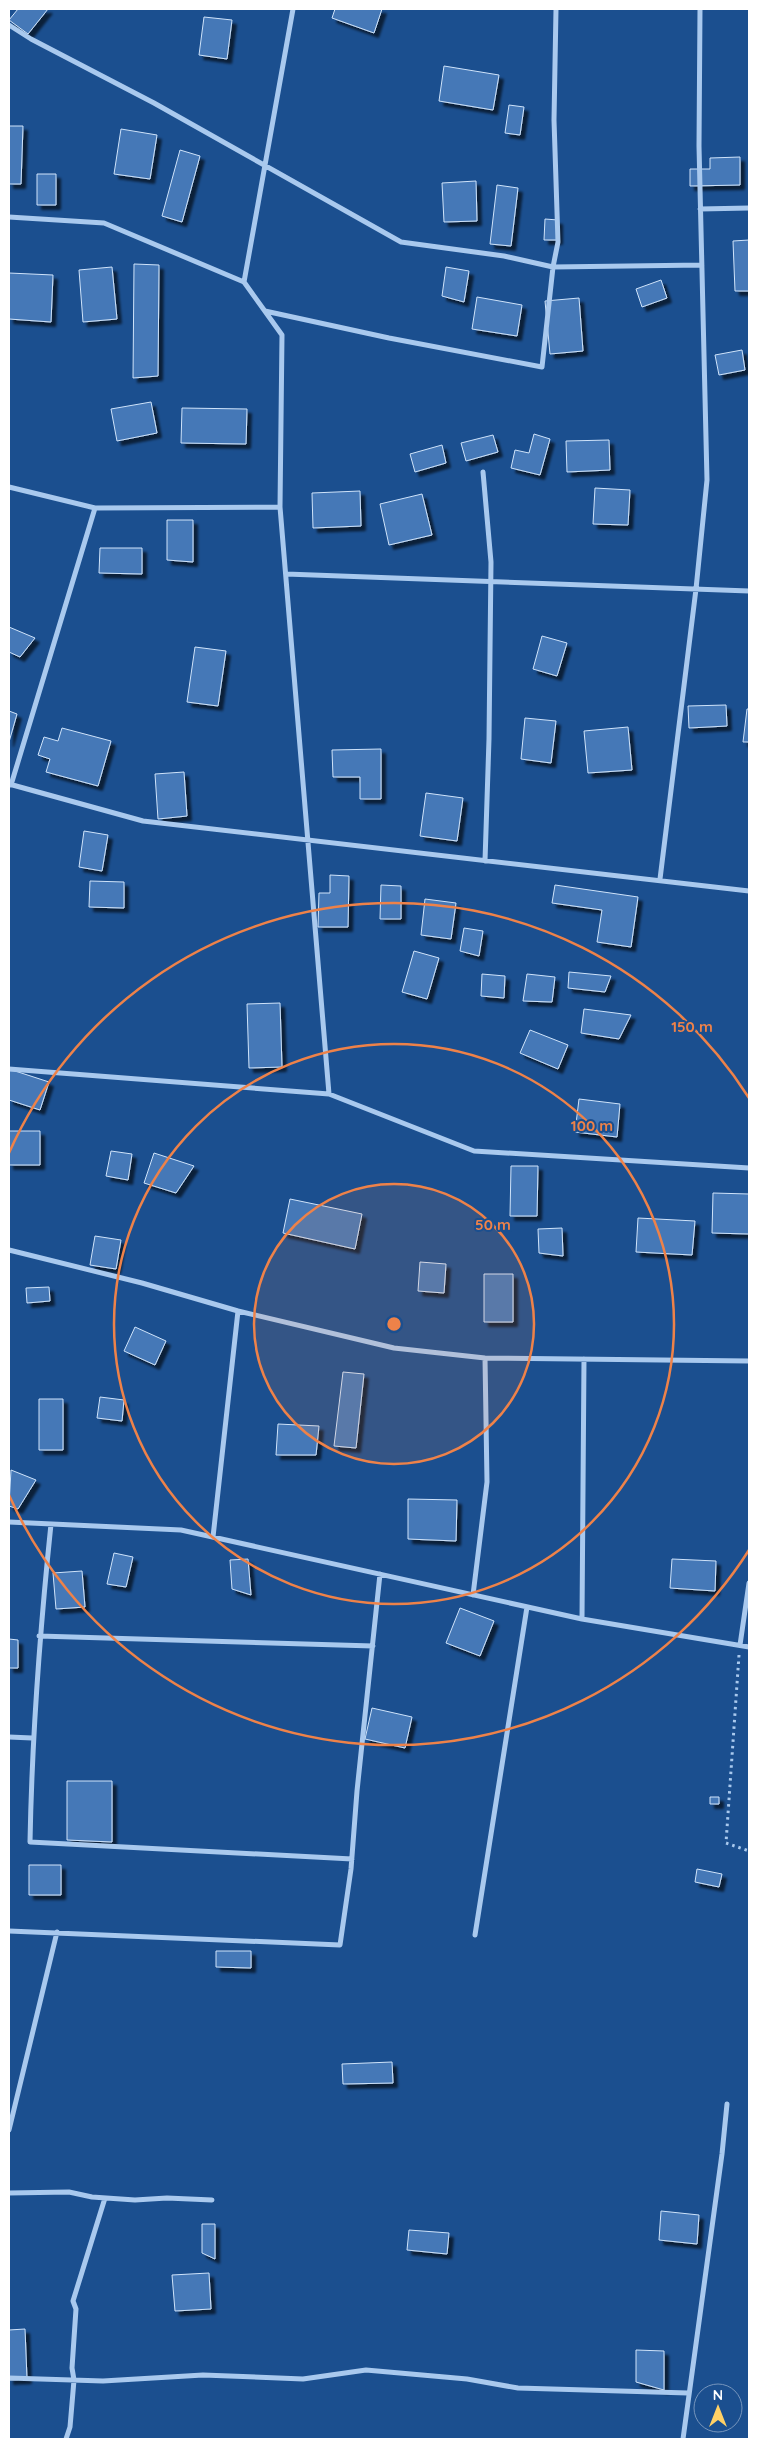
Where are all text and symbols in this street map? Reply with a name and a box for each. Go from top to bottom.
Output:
text: 150 m [671,1017,713,1036]
text: 100 m [571,1116,613,1135]
text: 50 m [475,1215,511,1234]
centre of rings [385,1315,403,1333]
north arrow [693,2383,743,2433]
text: N [713,2386,723,2404]

